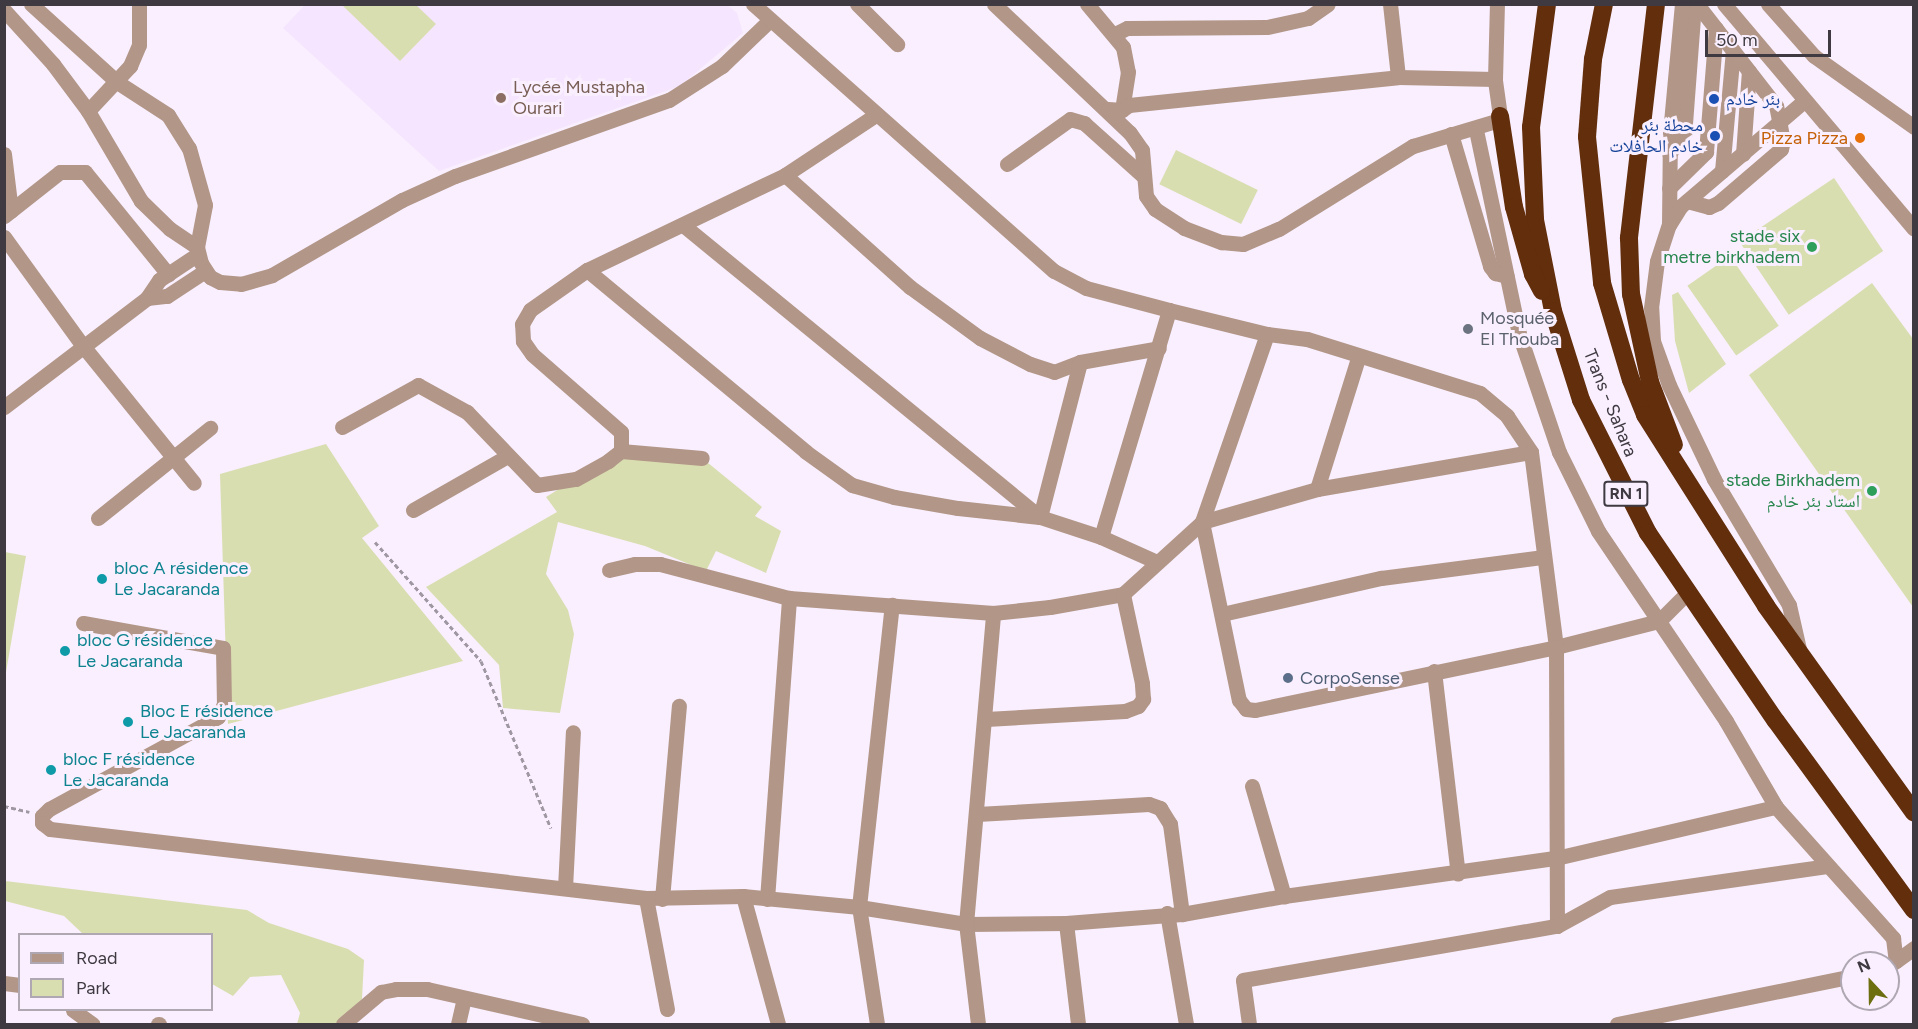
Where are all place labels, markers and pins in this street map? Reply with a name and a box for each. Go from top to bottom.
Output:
place label: Lycée Mustapha Ourari [513,77,645,119]
place label: بئر خادم [1726,88,1780,110]
marker: Lycée Mustapha Ourari [494,91,508,105]
marker: بئر خادم [1707,92,1721,106]
place label: محطة بئر خادم الحافلات [1609,115,1703,158]
place label: Pizza Pizza [1761,127,1848,149]
marker: محطة بئر خادم الحافلات [1708,129,1722,143]
marker: Pizza Pizza [1853,131,1867,145]
place label: stade six metre birkhadem [1663,226,1800,268]
marker: stade six metre birkhadem [1805,240,1819,254]
place label: Mosquée El Thouba [1480,308,1559,350]
marker: Mosquée El Thouba [1461,322,1475,336]
place label: stade Birkhadem استاد بئر خادم [1726,470,1860,512]
marker: stade Birkhadem استاد بئر خادم [1865,484,1879,498]
place label: bloc A résidence Le Jacaranda [114,558,248,600]
marker: bloc A résidence Le Jacaranda [95,572,109,586]
place label: bloc G résidence Le Jacaranda [77,630,213,672]
marker: bloc G résidence Le Jacaranda [58,644,72,658]
place label: CorpoSense [1300,667,1400,689]
marker: CorpoSense [1281,671,1295,685]
place label: Bloc E résidence Le Jacaranda [140,701,273,744]
marker: Bloc E résidence Le Jacaranda [121,715,135,729]
place label: bloc F résidence Le Jacaranda [63,749,195,792]
marker: bloc F résidence Le Jacaranda [44,763,58,777]

